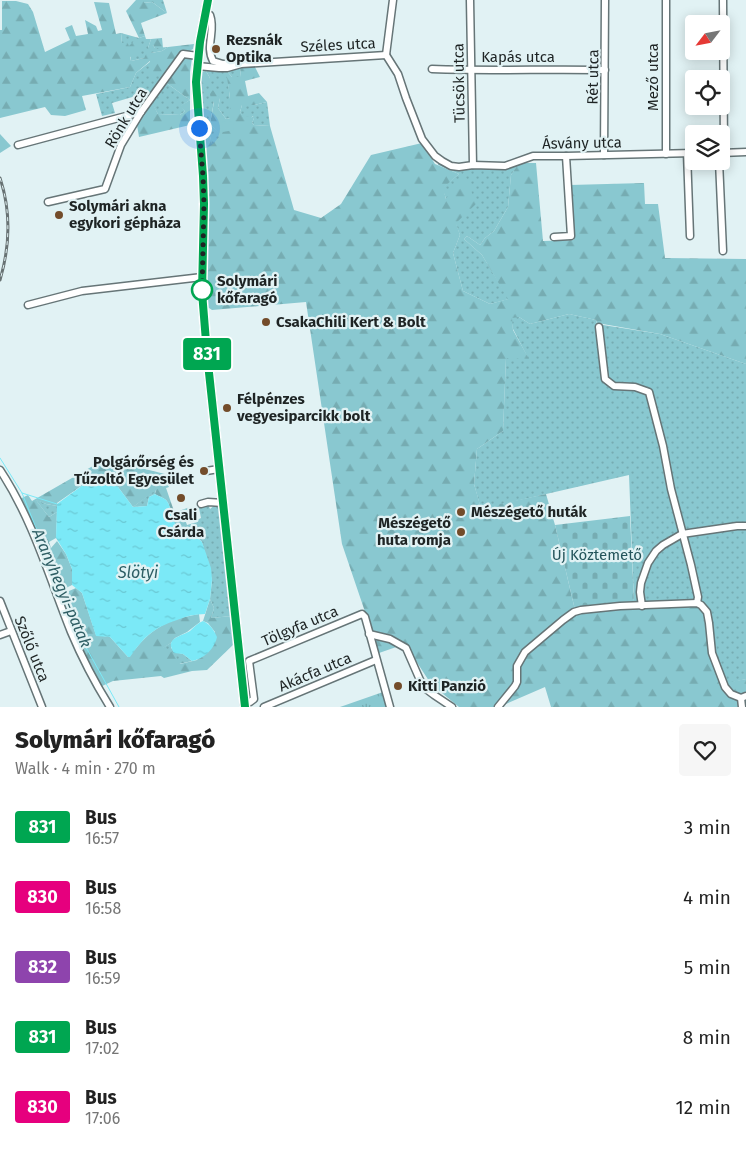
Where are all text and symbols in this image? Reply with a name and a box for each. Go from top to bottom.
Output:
north arrow [685,15,730,60]
map controls [685,15,730,170]
place label: Rezsnák Optika [226,31,283,66]
street label: Széles utca [300,34,376,56]
marker: Rezsnák Optika [210,43,222,55]
street label: Tücsök utca [449,43,469,123]
street label: Mező utca [644,43,662,111]
street label: Kapás utca [481,48,555,66]
street label: Rét utca [584,49,602,105]
button: locate [685,70,730,115]
street label: Rönk utca [101,85,151,151]
your location [187,116,212,141]
button: layers [685,125,730,170]
street label: Ásvány utca [542,133,622,153]
place label: Solymári akna egykori gépháza [69,197,181,232]
marker: Solymári akna egykori gépháza [53,209,65,221]
place label: Solymári kőfaragó [217,272,278,307]
marker: Solymári kőfaragó [191,279,213,301]
place label: CsakaChili Kert & Bolt [276,313,426,331]
marker: CsakaChili Kert & Bolt [260,316,272,328]
line badge: 831 [178,338,236,370]
text: 831 [193,343,221,365]
place label: Félpénzes vegyesiparcikk bolt [236,390,371,425]
marker: Félpénzes vegyesiparcikk bolt [221,402,233,414]
place label: Polgárőrség és Tűzoltó Egyesület [74,453,194,488]
marker: Polgárőrség és Tűzoltó Egyesület [198,465,210,477]
marker: Csali Csárda [175,492,187,504]
place label: Mészégető huták [471,503,587,521]
place label: Csali Csárda [158,506,204,541]
marker: Mészégető huták [455,506,467,518]
place label: Mészégető huta romja [377,514,451,549]
water label: Aranyhegyi-patak [28,525,96,651]
marker: Mészégető huta romja [455,526,467,538]
park label: Új Köztemető [552,546,642,564]
water label: Slötyi [117,563,159,582]
street label: Tölgyfa utca [259,602,341,650]
street label: Szőlő utca [11,613,53,685]
street label: Akácfa utca [276,649,354,695]
place label: Kitti Panzió [408,677,486,695]
marker: Kitti Panzió [392,680,404,692]
button: heart [679,724,731,776]
text: Solymári kőfaragó [15,726,215,754]
text: Walk · 4 min · 270 m [15,759,156,778]
text: Bus [85,806,117,829]
text: 831 [29,816,56,838]
text: 3 min [684,816,731,839]
text: 16:57 [85,829,119,848]
text: Bus [85,876,117,899]
text: 830 [27,886,58,908]
text: 4 min [683,886,731,909]
text: 16:58 [85,899,121,918]
text: Bus [85,946,117,969]
text: 832 [28,956,57,978]
text: 5 min [684,956,731,979]
text: 16:59 [85,969,121,988]
text: Bus [85,1016,117,1039]
text: 831 [29,1026,56,1048]
text: 8 min [683,1026,731,1049]
text: 17:02 [85,1039,120,1058]
text: Bus [85,1086,117,1109]
text: 830 [27,1096,58,1118]
text: 12 min [676,1096,731,1119]
text: 17:06 [85,1109,120,1128]

